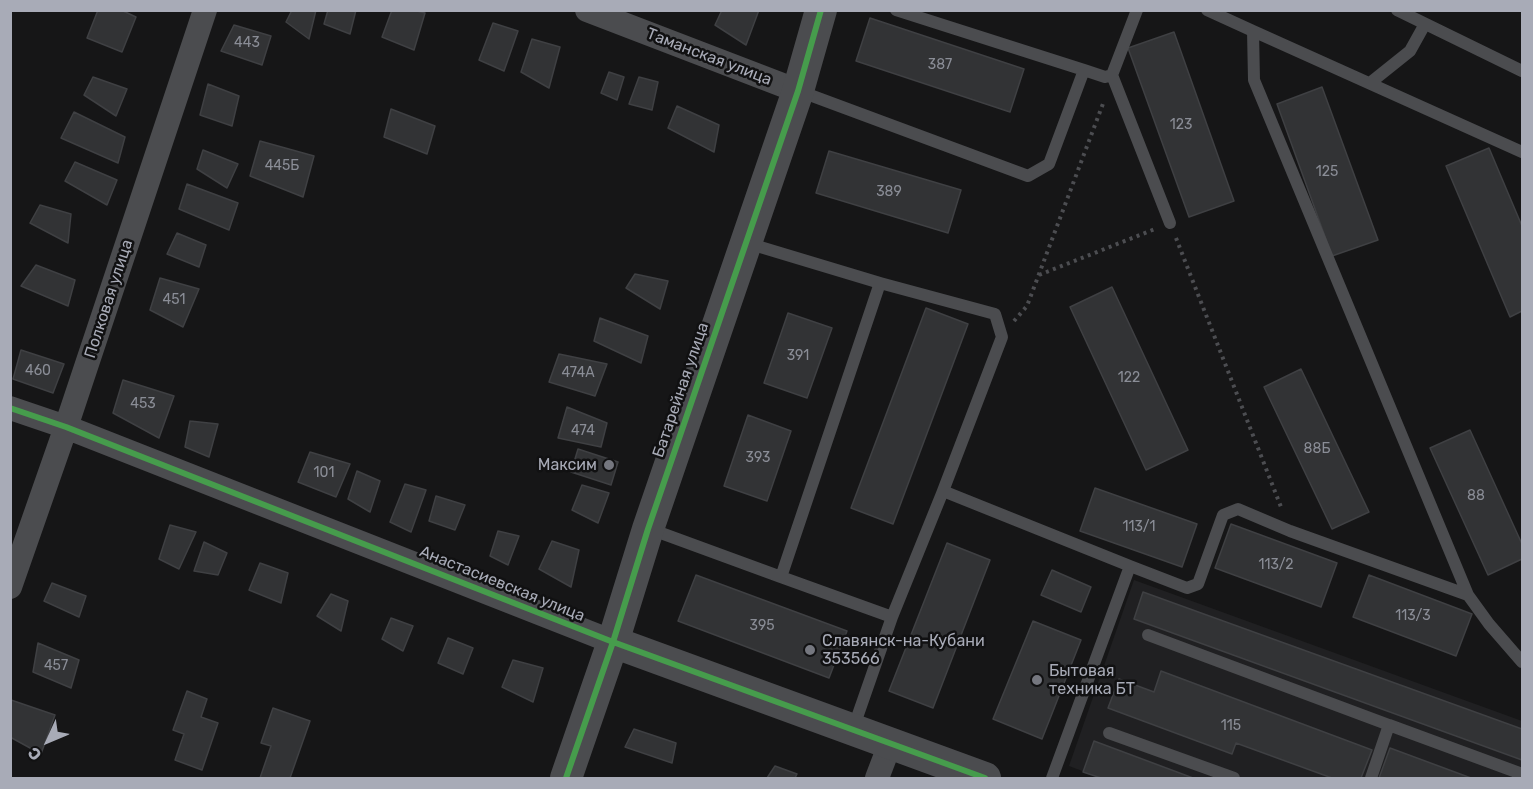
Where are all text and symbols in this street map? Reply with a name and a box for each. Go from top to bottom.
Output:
street label: Таманская улица [644,24,774,90]
house number: 443 [234,35,260,51]
house number: 387 [928,57,952,73]
house number: 123 [1170,117,1192,133]
house number: 445Б [265,158,299,174]
house number: 125 [1316,164,1338,180]
house number: 389 [876,184,902,200]
street label: Полковая улица [81,237,137,361]
house number: 451 [163,292,185,308]
street label: Батарейная улица [649,320,713,460]
house number: 391 [787,348,809,364]
house number: 460 [25,363,51,379]
house number: 474А [561,365,595,381]
house number: 122 [1118,370,1140,386]
house number: 453 [130,396,156,412]
house number: 474 [571,423,595,439]
house number: 88Б [1304,441,1330,457]
house number: 393 [746,450,770,466]
place label: Максим [538,455,597,475]
marker: Максим [602,458,616,472]
house number: 101 [314,465,334,481]
house number: 88 [1467,488,1485,504]
house number: 113/1 [1122,519,1156,535]
street label: Анастасиевская улица [417,542,587,626]
house number: 113/2 [1258,557,1294,573]
house number: 113/3 [1395,608,1431,624]
house number: 395 [749,618,775,634]
place label: Славянск-на-Кубани 353566 [822,631,985,669]
marker: Славянск-на-Кубани 353566 [803,643,817,657]
house number: 457 [44,658,68,674]
place label: Бытовая техника БТ [1049,661,1135,699]
marker: Бытовая техника БТ [1030,673,1044,687]
north arrow [18,711,78,771]
house number: 115 [1221,718,1241,734]
text: С [24,743,45,764]

